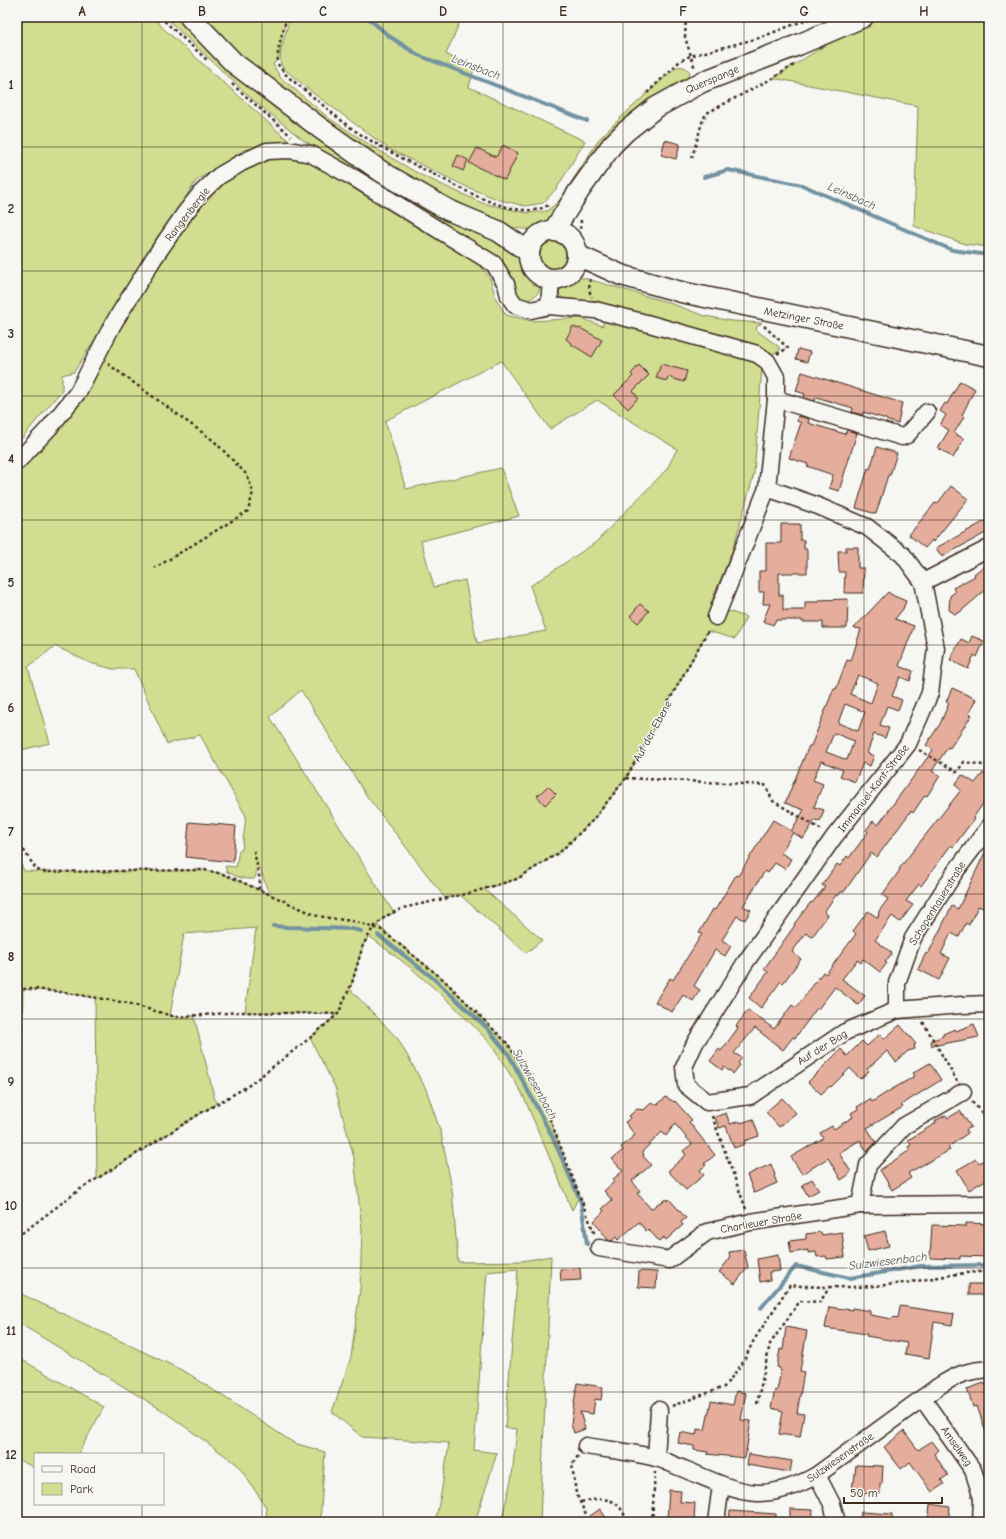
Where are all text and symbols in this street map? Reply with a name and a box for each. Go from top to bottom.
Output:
text: A [78,4,86,19]
text: B [198,4,206,19]
text: C [319,4,327,19]
text: D [439,4,447,19]
text: E [559,4,567,19]
text: F [679,4,687,19]
text: G [799,4,809,19]
text: H [919,4,929,19]
water label: Leinsbach [450,51,502,83]
street label: Querspange [684,62,741,97]
text: 1 [8,77,14,92]
water label: Leinsbach [826,179,878,213]
street label: Rangenbergle [162,184,213,244]
text: 2 [8,201,14,216]
street label: Metzinger Straße [763,304,845,333]
text: 3 [8,326,14,341]
text: 4 [8,451,14,466]
text: 5 [8,575,15,590]
street label: Auf der Ebene [630,698,675,764]
text: 6 [8,700,15,715]
street label: Immanuel-Kant-Straße [835,741,912,835]
text: 7 [8,824,14,839]
street label: Schopenhauerstraße [906,859,969,948]
text: 8 [8,949,14,964]
street label: Auf der Bag [795,1027,850,1068]
water label: Sulzwiesenbach [510,1046,560,1122]
text: 9 [8,1074,15,1089]
text: 10 [5,1198,17,1213]
street label: Charlieuer Straße [719,1209,803,1236]
water label: Sulzwiesenbach [848,1249,928,1273]
text: 11 [6,1323,16,1338]
street label: Amselweg [938,1424,975,1469]
street label: Sulzwiesenstraße [804,1429,877,1485]
text: 12 [5,1447,17,1462]
legend [34,1453,164,1505]
text: Road [70,1462,96,1476]
scale bar [844,1479,942,1505]
text: Park [70,1482,93,1496]
text: 50 m [850,1486,878,1500]

